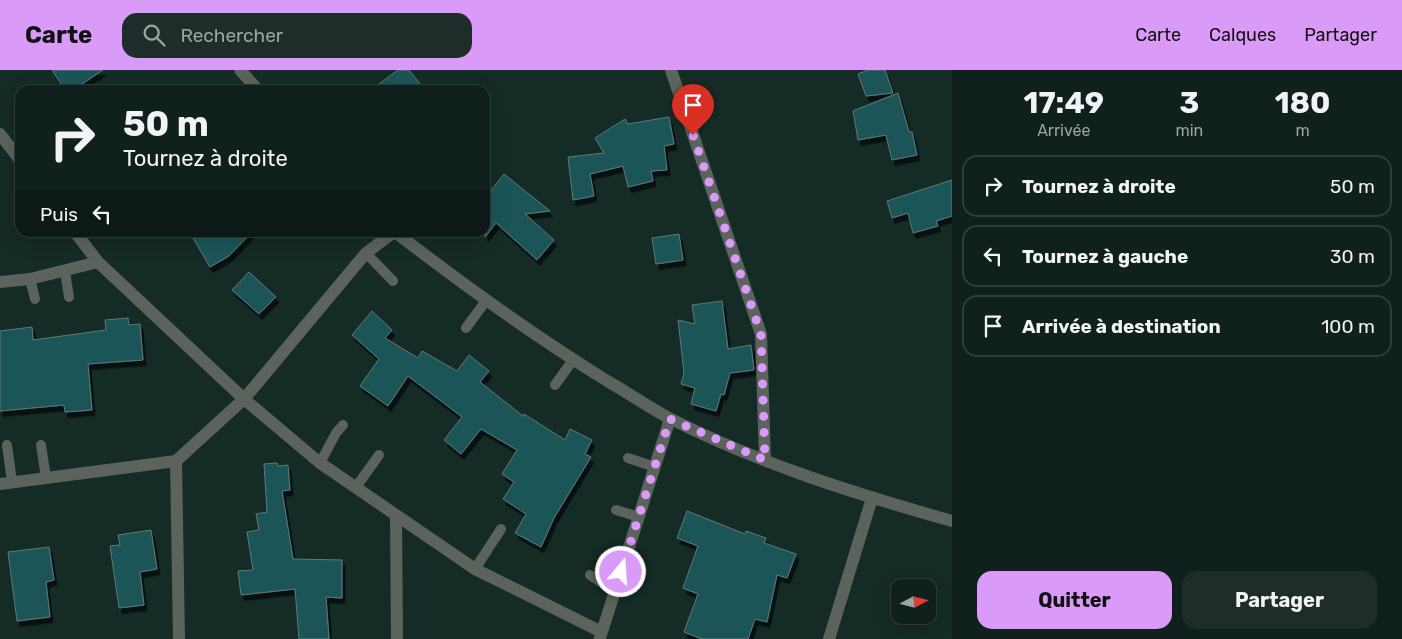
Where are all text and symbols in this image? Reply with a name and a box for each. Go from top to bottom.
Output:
search box [122,13,472,58]
text: Carte [25,21,92,49]
icon: search [140,21,168,49]
text: Rechercher [180,24,283,47]
text: Carte [1135,24,1181,46]
text: Calques [1209,24,1276,46]
text: Partager [1304,24,1377,46]
pin [672,84,714,135]
text: 17:49 [1024,85,1104,121]
text: 3 [1180,85,1199,121]
text: 180 [1275,85,1330,121]
icon: arrive [679,91,707,119]
text: 50 m [123,103,209,145]
icon: right [40,105,105,170]
text: Arrivée [1037,121,1090,140]
text: min [1176,121,1203,140]
text: m [1296,121,1310,140]
text: Tournez à droite [123,145,288,172]
icon: right [979,172,1007,200]
text: Tournez à droite [1022,175,1176,198]
text: 50 m [1330,175,1375,198]
icon: left [88,200,116,228]
text: Puis [40,203,78,226]
icon: left [979,242,1007,270]
text: Tournez à gauche [1022,245,1188,268]
text: 30 m [1330,245,1375,268]
icon: arrive [979,312,1007,340]
text: Arrivée à destination [1022,315,1221,338]
text: 100 m [1321,315,1375,338]
position arrow [594,545,646,597]
button: Quitter [977,571,1172,629]
button: Partager [1182,571,1377,629]
north arrow [891,579,936,624]
map controls [891,579,936,624]

